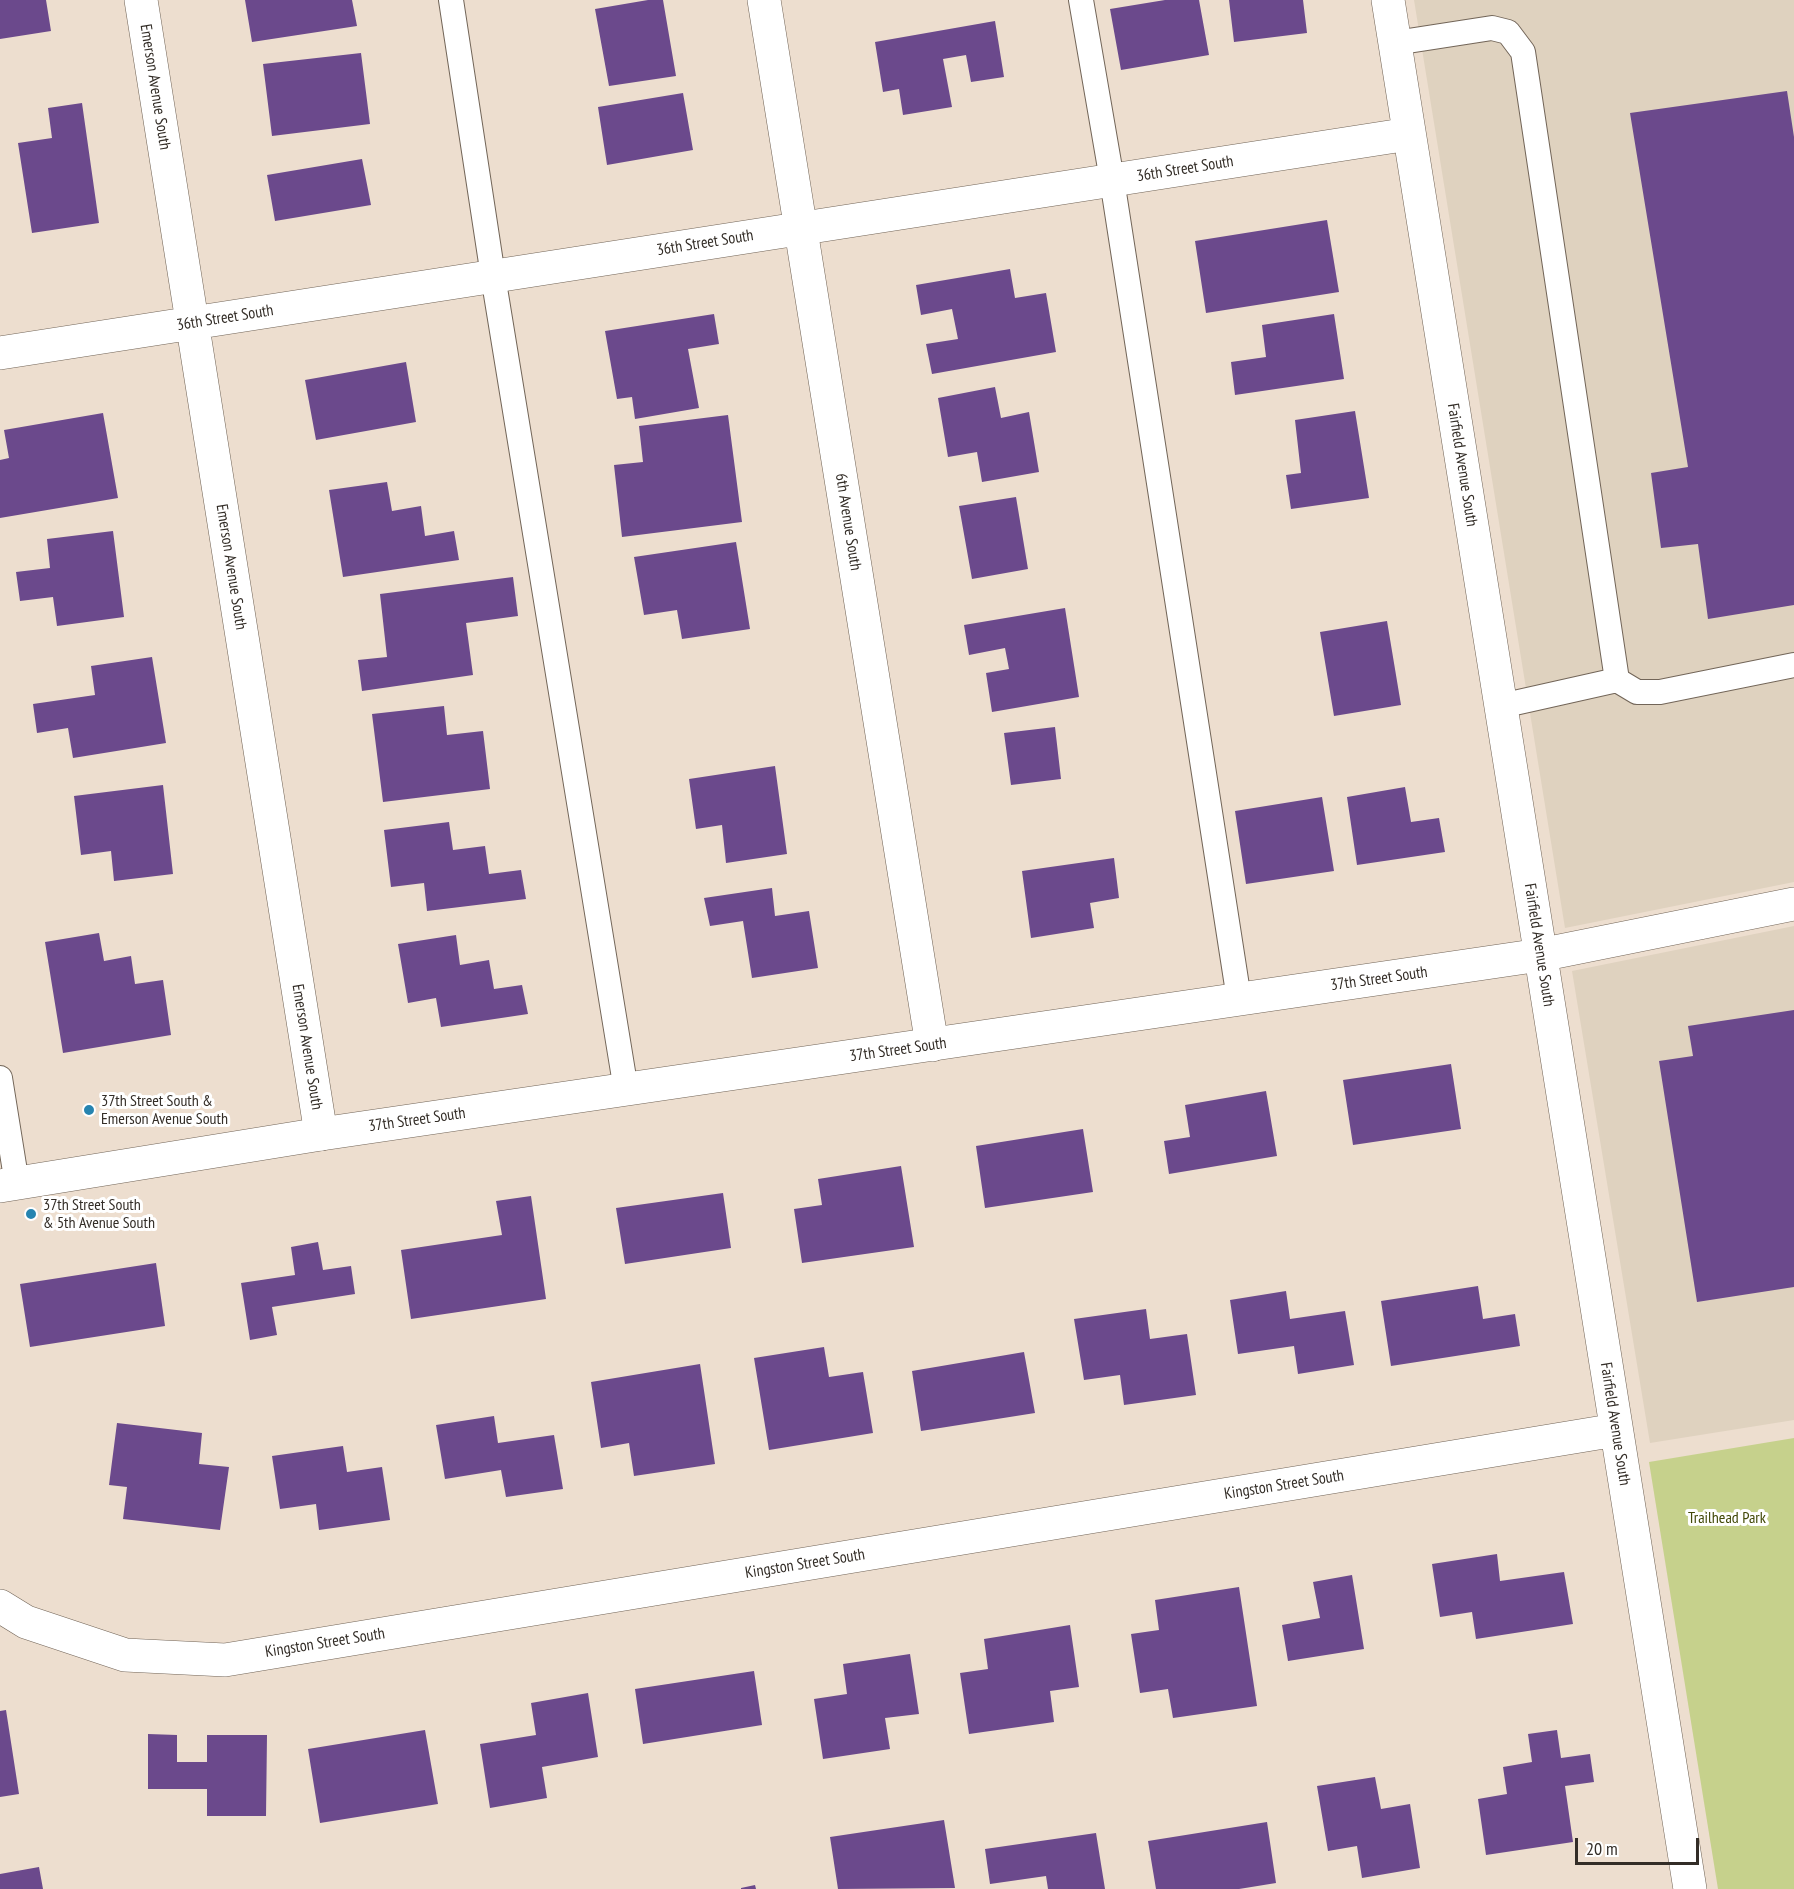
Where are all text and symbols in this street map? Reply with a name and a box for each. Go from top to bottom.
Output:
street label: Emerson Avenue South [136,23,174,151]
street label: 36th Street South [1135,152,1235,186]
street label: 36th Street South [655,226,755,260]
street label: 36th Street South [175,301,275,335]
street label: Fairfield Avenue South [1443,402,1481,528]
street label: 6th Avenue South [831,472,865,572]
street label: Emerson Avenue South [212,503,250,631]
street label: Fairfield Avenue South [1520,882,1558,1008]
street label: 37th Street South [1329,963,1429,995]
street label: Emerson Avenue South [288,983,326,1111]
street label: 37th Street South [848,1034,948,1066]
place label: 37th Street South & Emerson Avenue South [101,1091,228,1129]
marker: 37th Street South & Emerson Avenue South [82,1103,96,1117]
street label: 37th Street South [367,1104,467,1136]
place label: 37th Street South & 5th Avenue South [43,1195,155,1233]
marker: 37th Street South & 5th Avenue South [24,1207,38,1221]
street label: Fairfield Avenue South [1596,1361,1634,1487]
street label: Kingston Street South [1223,1466,1345,1504]
park label: Trailhead Park [1688,1508,1766,1528]
street label: Kingston Street South [744,1545,866,1583]
street label: Kingston Street South [264,1624,386,1662]
scale bar [1578,1826,1702,1864]
text: 20 m [1586,1837,1618,1860]

